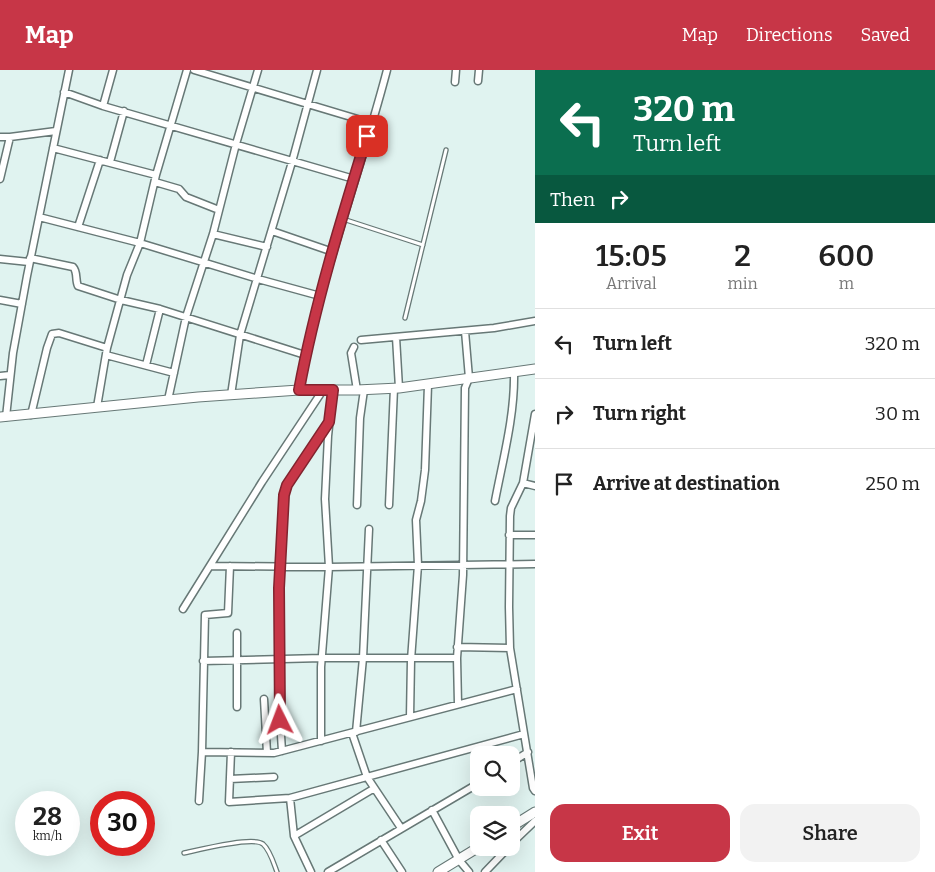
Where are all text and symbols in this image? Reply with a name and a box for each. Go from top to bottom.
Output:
text: Map [25,21,74,49]
text: Map [682,24,718,46]
text: Directions [746,24,833,46]
text: Saved [861,24,910,46]
text: 320 m [633,88,735,130]
icon: left [550,90,615,155]
pin [346,115,388,157]
icon: arrive [353,122,381,150]
text: Turn left [633,130,721,157]
icon: right [605,185,633,213]
text: Then [550,188,595,211]
text: 15:05 [596,238,667,274]
text: 2 [734,238,751,274]
text: 600 [818,238,874,274]
text: Arrival [606,274,657,293]
text: min [728,274,758,293]
text: m [839,274,854,293]
icon: left [550,330,578,358]
text: Turn left [593,332,672,355]
text: 320 m [865,332,920,355]
icon: right [550,400,578,428]
text: Turn right [593,402,686,425]
text: 30 m [875,402,920,425]
icon: arrive [550,470,578,498]
text: Arrive at destination [593,472,780,495]
text: 250 m [865,472,920,495]
position arrow [253,693,305,745]
map controls [470,746,520,856]
button: search [470,746,520,796]
speed limit sign: 30 [90,791,155,856]
text: 28 [33,802,62,832]
button: Exit [550,804,730,862]
button: Share [740,804,920,862]
button: layers [470,806,520,856]
text: km/h [33,829,62,843]

